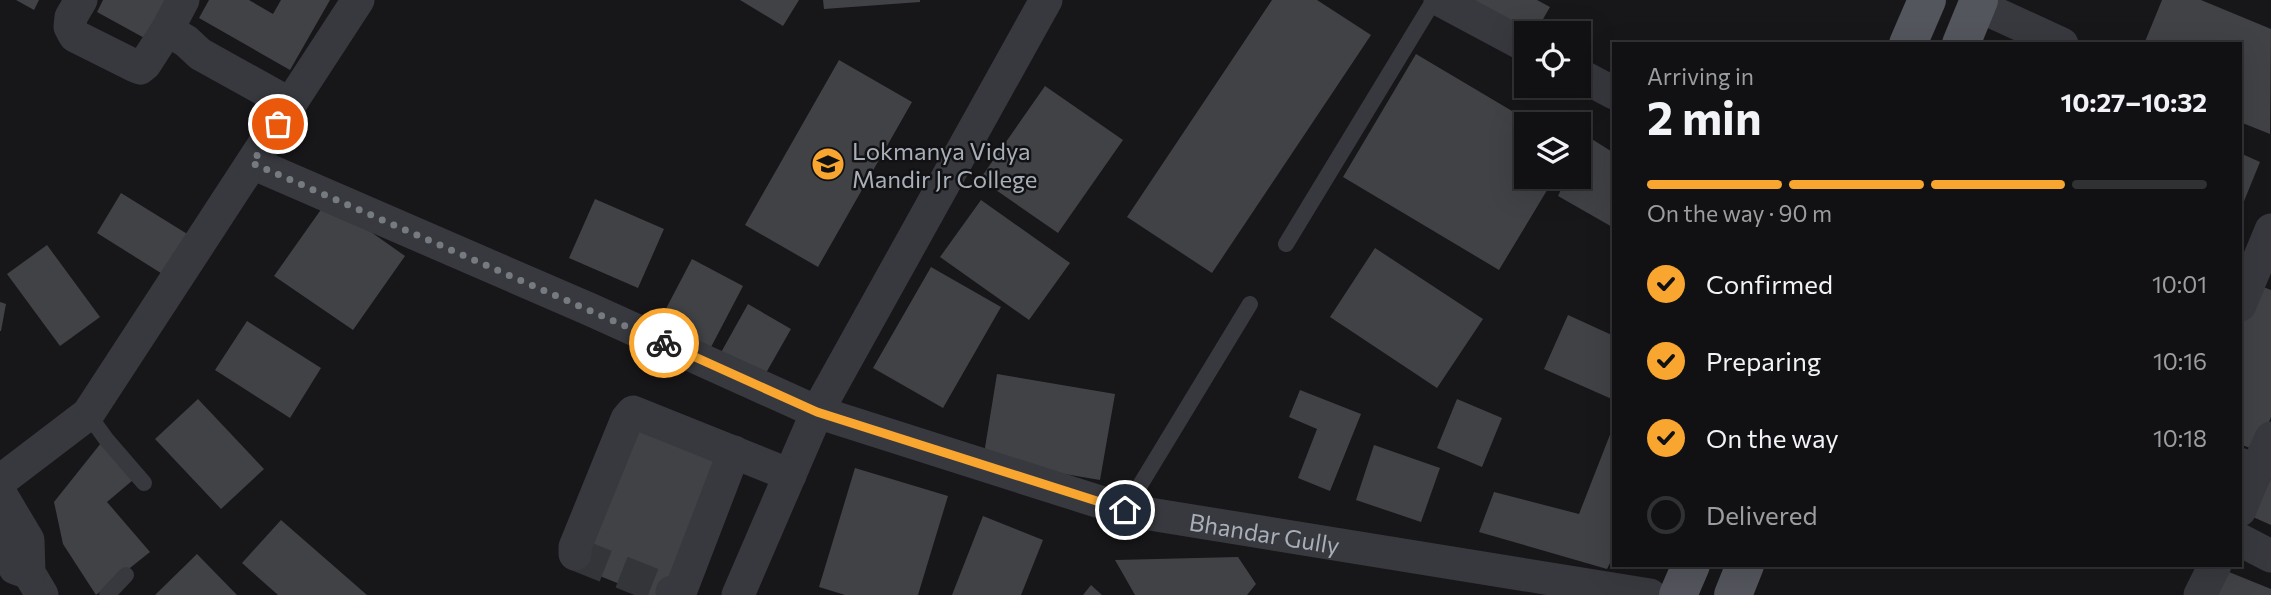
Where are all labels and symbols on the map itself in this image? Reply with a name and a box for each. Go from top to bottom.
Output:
pin [248,94,308,154]
place label: Lokmanya Vidya Mandir Jr College [852,136,1038,193]
school or university icon: Lokmanya Vidya Mandir Jr College [809,145,847,183]
courier [629,308,699,378]
pin [1095,480,1155,540]
street label: Bhandar Gully [1187,506,1342,559]

